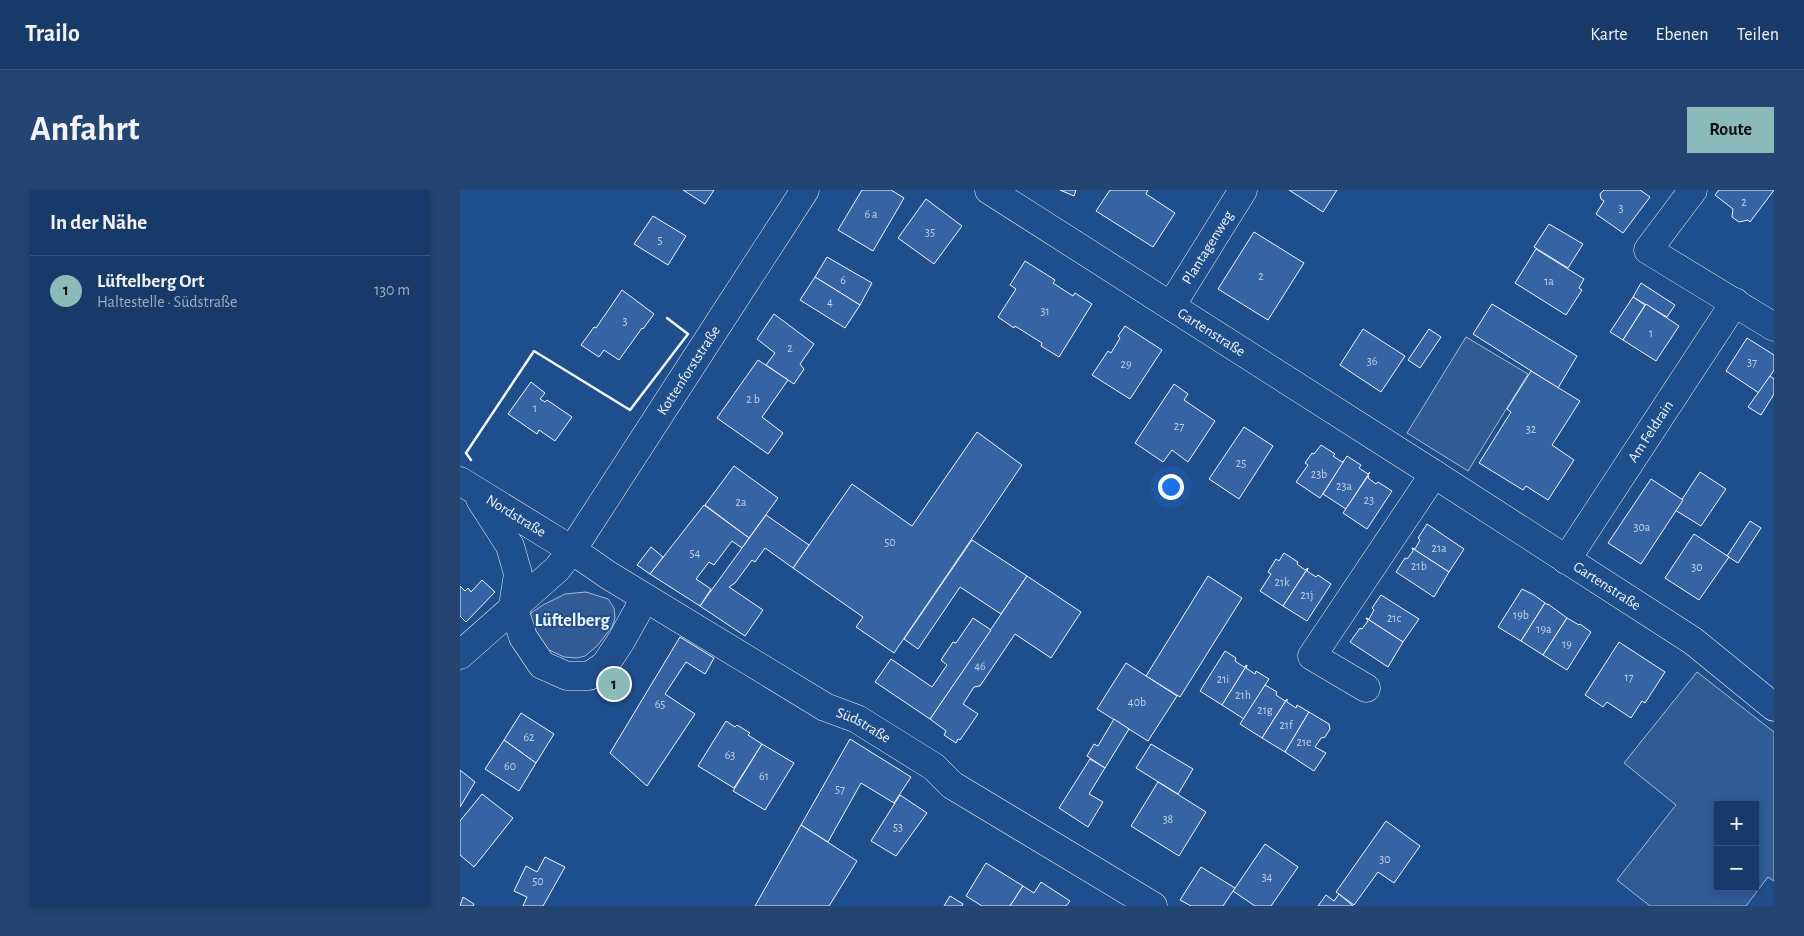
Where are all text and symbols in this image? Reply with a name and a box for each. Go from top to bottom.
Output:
text: Trailo [25,22,80,46]
text: Karte [1590,26,1628,44]
text: Ebenen [1656,26,1709,44]
text: Teilen [1737,26,1779,44]
button: Route [1687,107,1774,153]
text: Anfahrt [30,112,140,147]
house number: 2 [1741,196,1747,208]
house number: 3 [1619,202,1624,214]
street label: Plantagenweg [1179,207,1236,287]
house number: 6 a [864,208,878,220]
text: In der Nähe [50,212,147,233]
house number: 35 [925,226,935,238]
house number: 5 [657,234,663,246]
house number: 2 [1258,270,1264,282]
text: Lüftelberg Ort [97,272,204,291]
house number: 6 [840,274,846,286]
house number: 1a [1544,275,1554,287]
text: 1 [63,282,69,298]
text: 130 m [374,282,410,298]
text: Haltestelle · Südstraße [97,294,237,310]
house number: 4 [827,296,833,308]
house number: 31 [1040,305,1050,317]
street label: Gartenstraße [1175,305,1248,359]
house number: 3 [623,315,628,327]
street label: Kottenforststraße [654,323,723,418]
house number: 1 [1649,327,1653,339]
house number: 2 [787,342,793,354]
house number: 36 [1367,355,1378,367]
house number: 37 [1747,356,1757,368]
house number: 29 [1120,358,1132,370]
house number: 2 b [746,393,760,405]
street label: Am Feldrain [1625,398,1676,465]
house number: 1 [533,402,537,414]
house number: 27 [1174,420,1184,432]
house number: 32 [1526,423,1537,435]
house number: 25 [1236,457,1246,469]
house number: 23b [1311,468,1327,480]
your location [1158,474,1184,500]
house number: 23a [1336,480,1352,492]
street label: Nordstraße [484,492,549,540]
house number: 23 [1364,494,1374,506]
house number: 2a [735,496,747,508]
house number: 30a [1634,521,1651,533]
house number: 50 [884,536,896,548]
house number: 21a [1431,542,1447,554]
house number: 54 [690,547,701,559]
street label: Gartenstraße [1571,559,1644,613]
house number: 21b [1411,560,1427,572]
house number: 30 [1691,561,1703,573]
house number: 21k [1274,576,1290,588]
house number: 21j [1301,589,1313,602]
house number: 19b [1513,609,1529,621]
district label: Lüftelberg [534,612,611,630]
house number: 21c [1387,612,1401,624]
house number: 19a [1536,623,1552,635]
house number: 19 [1562,638,1572,650]
house number: 46 [974,660,986,672]
pin: 1 [598,665,630,703]
house number: 17 [1624,671,1634,683]
house number: 21i [1217,673,1229,685]
house number: 21h [1235,689,1251,701]
house number: 40b [1128,696,1146,708]
house number: 65 [655,698,665,710]
street label: Südstraße [834,704,894,746]
house number: 21g [1257,704,1273,716]
house number: 21f [1279,719,1294,731]
house number: 62 [523,731,535,743]
house number: 21e [1296,736,1312,748]
house number: 63 [725,749,735,761]
house number: 60 [504,760,516,772]
house number: 61 [759,770,769,782]
house number: 57 [835,783,845,795]
map controls [1714,801,1759,891]
button: + [1714,801,1759,846]
house number: 38 [1163,813,1174,825]
house number: 53 [893,821,903,833]
button: − [1714,846,1759,891]
house number: 30 [1379,853,1391,865]
house number: 34 [1262,871,1273,883]
house number: 50 [532,875,544,887]

